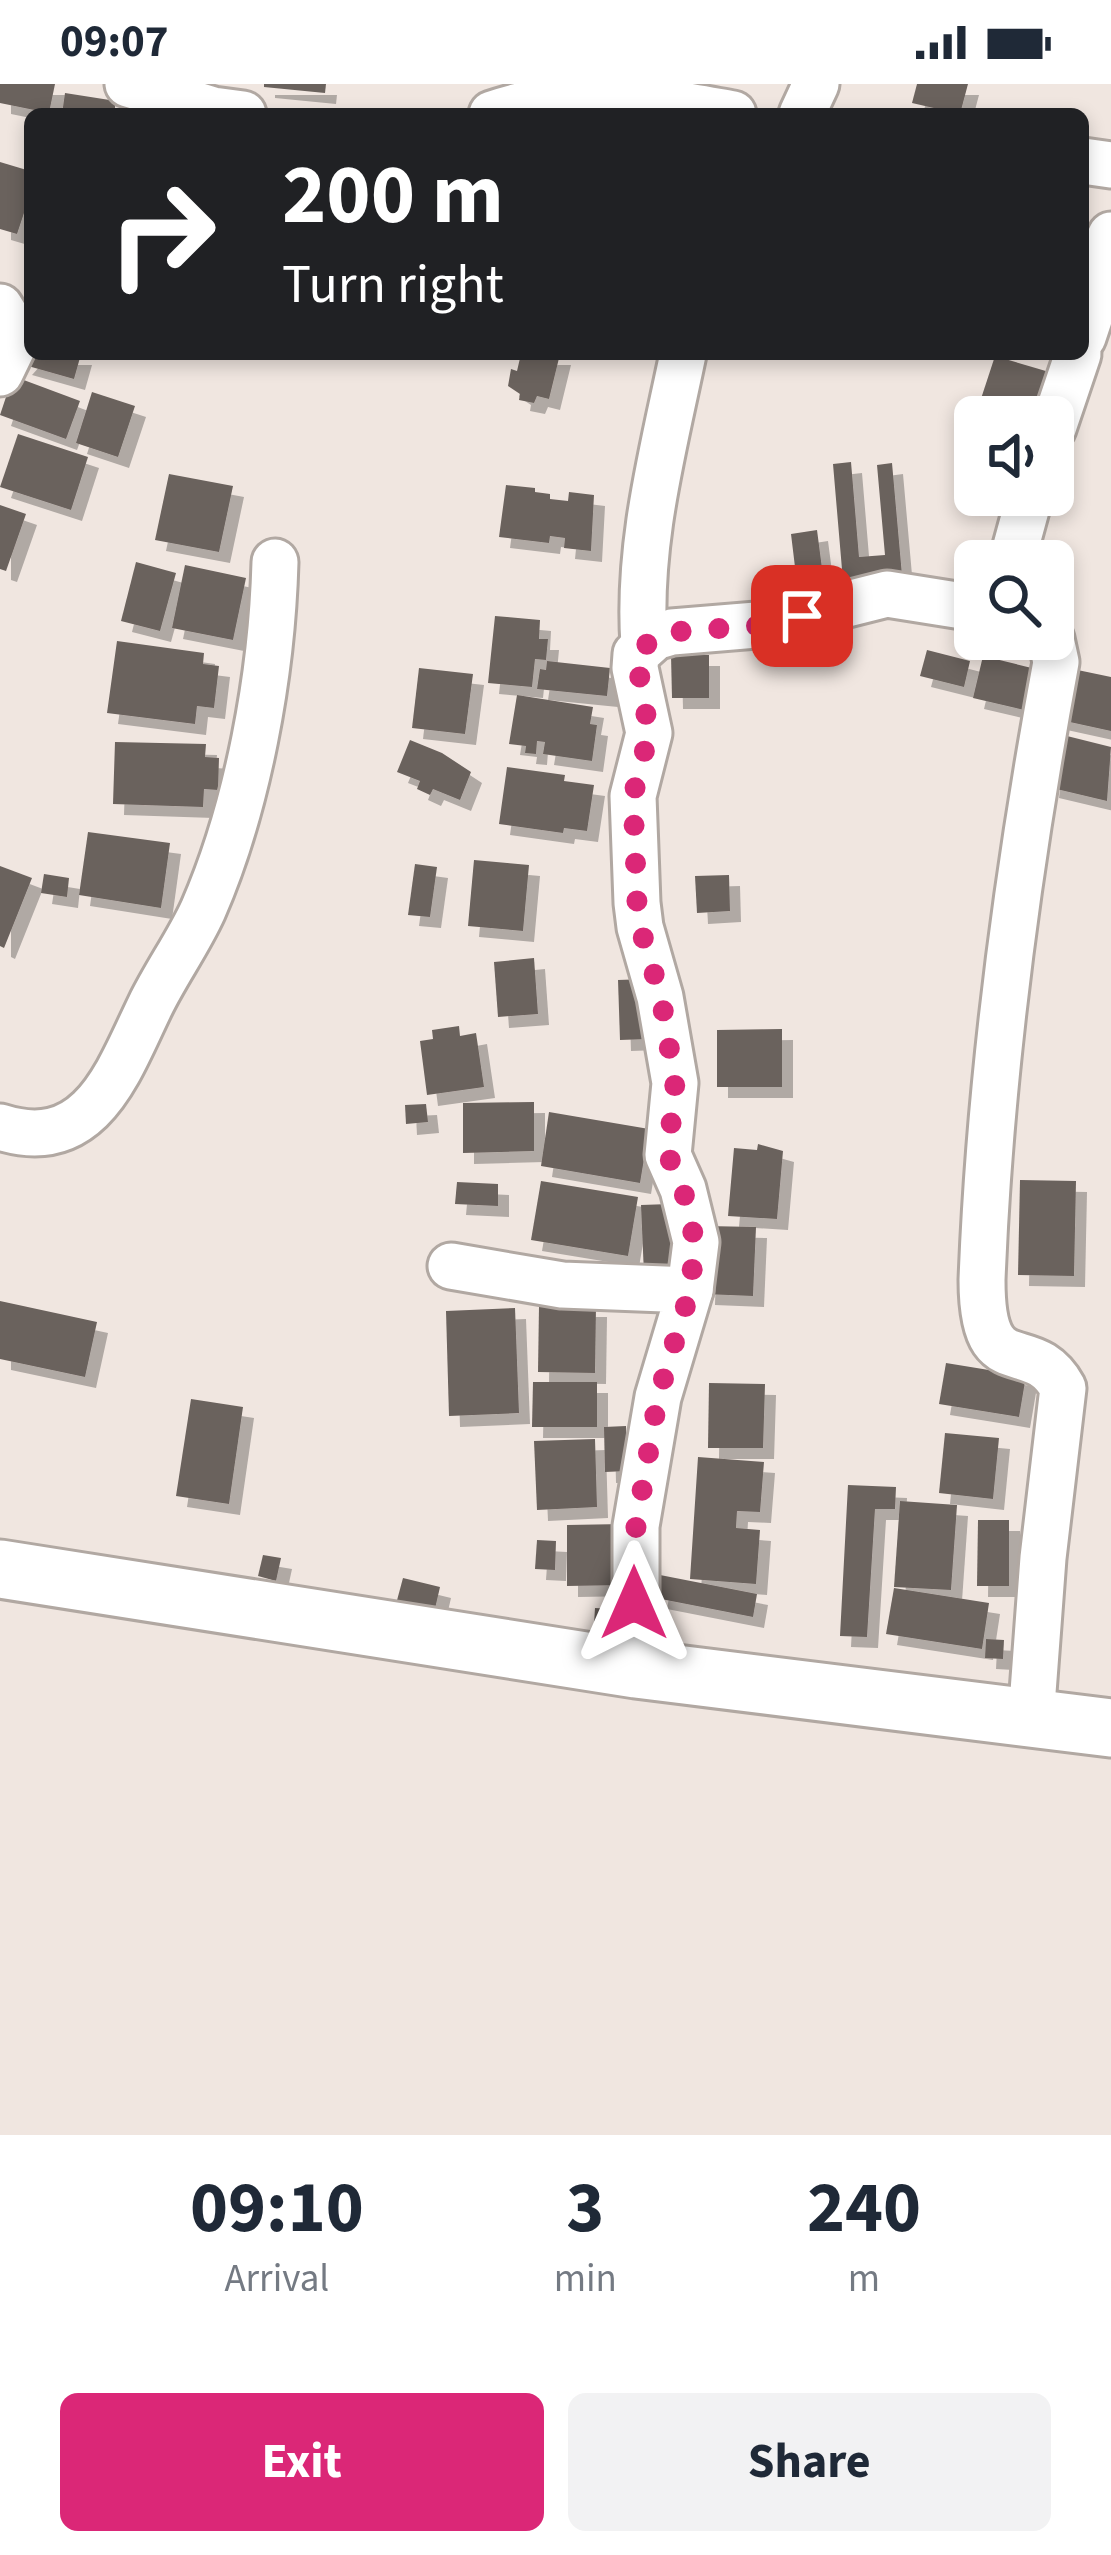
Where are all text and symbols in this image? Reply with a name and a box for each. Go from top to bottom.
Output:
text: 09:07 [60,10,169,74]
text: 200 m [282,136,504,256]
icon: right [84,156,240,312]
text: Turn right [282,247,504,324]
map controls [954,396,1074,660]
button: sound [954,396,1074,516]
button: search [954,540,1074,660]
pin [751,565,853,667]
icon: arrive [769,583,835,649]
position arrow [571,1540,697,1666]
text: 09:10 [190,2157,364,2260]
text: 3 [566,2157,604,2260]
text: 240 [807,2157,921,2260]
text: Arrival [224,2251,329,2307]
text: min [554,2251,617,2307]
text: m [848,2251,880,2307]
button: Exit [60,2393,544,2531]
button: Share [568,2393,1051,2531]

